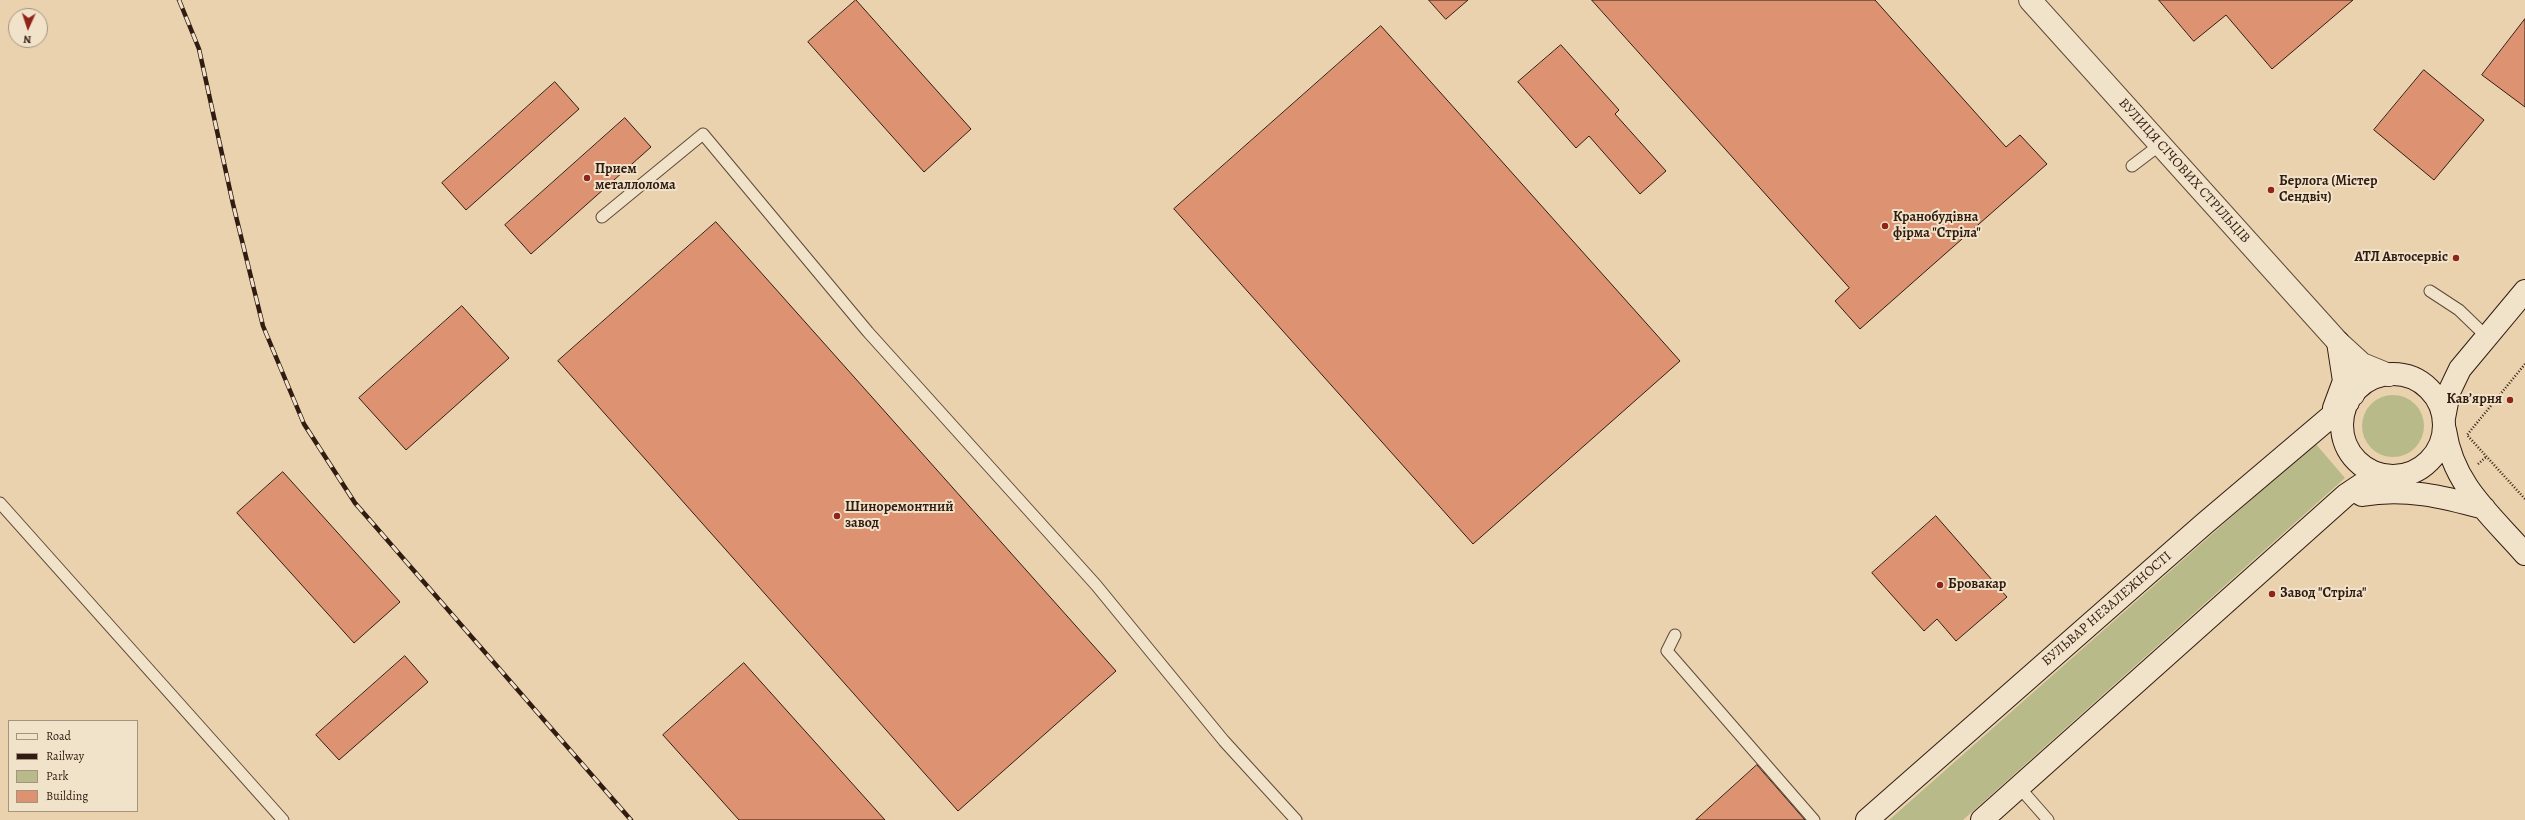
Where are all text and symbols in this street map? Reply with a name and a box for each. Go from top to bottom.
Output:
north arrow [8,8,48,48]
text: N [23,32,32,47]
street label: ВУЛИЦЯ СІЧОВИХ СТРІЛЬЦІВ [2115,95,2253,247]
place label: Прием металлолома [595,162,676,194]
marker: Прием металлолома [582,173,592,183]
place label: Берлога (Містер Сендвіч) [2279,174,2377,206]
marker: Берлога (Містер Сендвіч) [2266,185,2276,195]
place label: Кранобудівна фірма "Стріла" [1893,210,1981,242]
marker: Кранобудівна фірма "Стріла" [1880,221,1890,231]
place label: АТЛ Автосервіс [2355,250,2448,266]
marker: АТЛ Автосервіс [2451,253,2461,263]
place label: Кав’ярня [2447,392,2502,408]
marker: Кав’ярня [2505,395,2515,405]
place label: Шиноремонтний завод [845,500,954,532]
marker: Шиноремонтний завод [832,511,842,521]
street label: БУЛЬВАР НЕЗАЛЕЖНОСТІ [2039,548,2175,670]
place label: Бровакар [1948,577,2006,593]
marker: Бровакар [1935,580,1945,590]
place label: Завод "Стріла" [2280,586,2367,602]
marker: Завод "Стріла" [2267,589,2277,599]
legend [8,720,138,812]
text: Road [46,728,71,744]
text: Railway [46,748,84,764]
text: Park [46,768,69,784]
text: Building [46,788,88,804]

